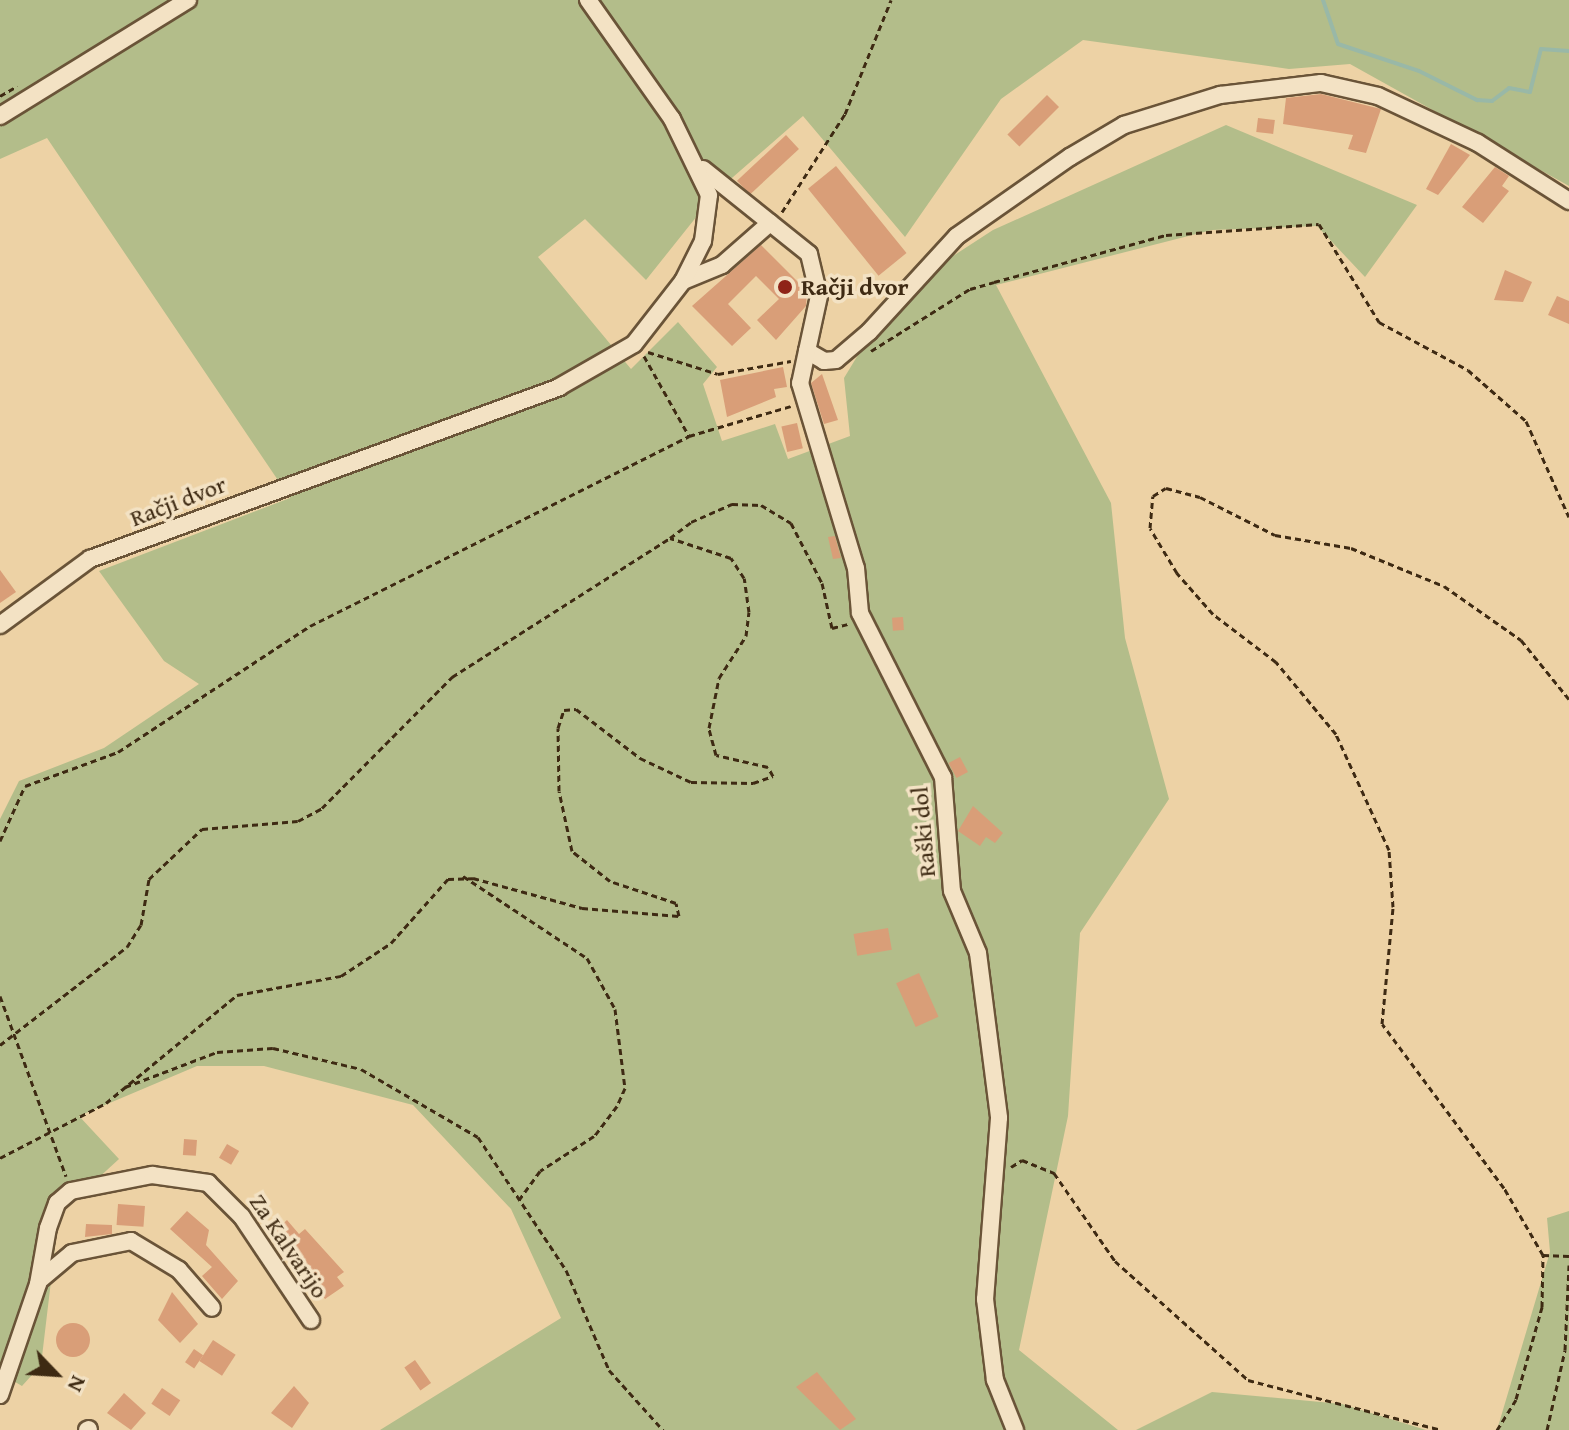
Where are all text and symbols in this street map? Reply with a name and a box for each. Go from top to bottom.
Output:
place label: Račji dvor [801,273,909,301]
marker: Račji dvor [776,278,794,296]
street label: Račji dvor [126,470,230,532]
street label: Raški dol [905,786,941,878]
street label: Za Kalvarijo [244,1188,334,1304]
north arrow [16,1334,96,1414]
text: N [60,1371,95,1398]

